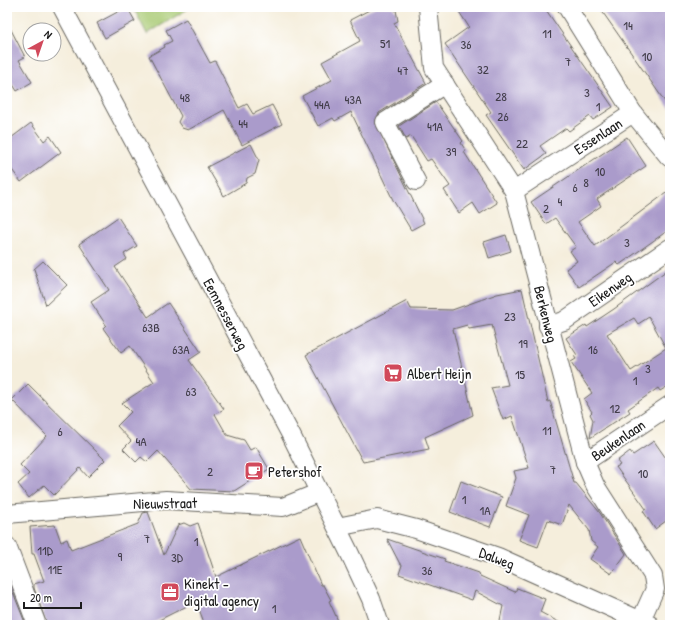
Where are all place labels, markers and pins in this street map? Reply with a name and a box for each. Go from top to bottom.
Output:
supermarket icon: Albert Heijn [382,362,404,384]
place label: Albert Heijn [407,363,472,384]
cafe icon: Petershof [243,460,265,482]
place label: Petershof [268,461,322,482]
place label: Kinekt - digital agency [184,573,259,611]
office icon: Kinekt - digital agency [159,581,181,603]

